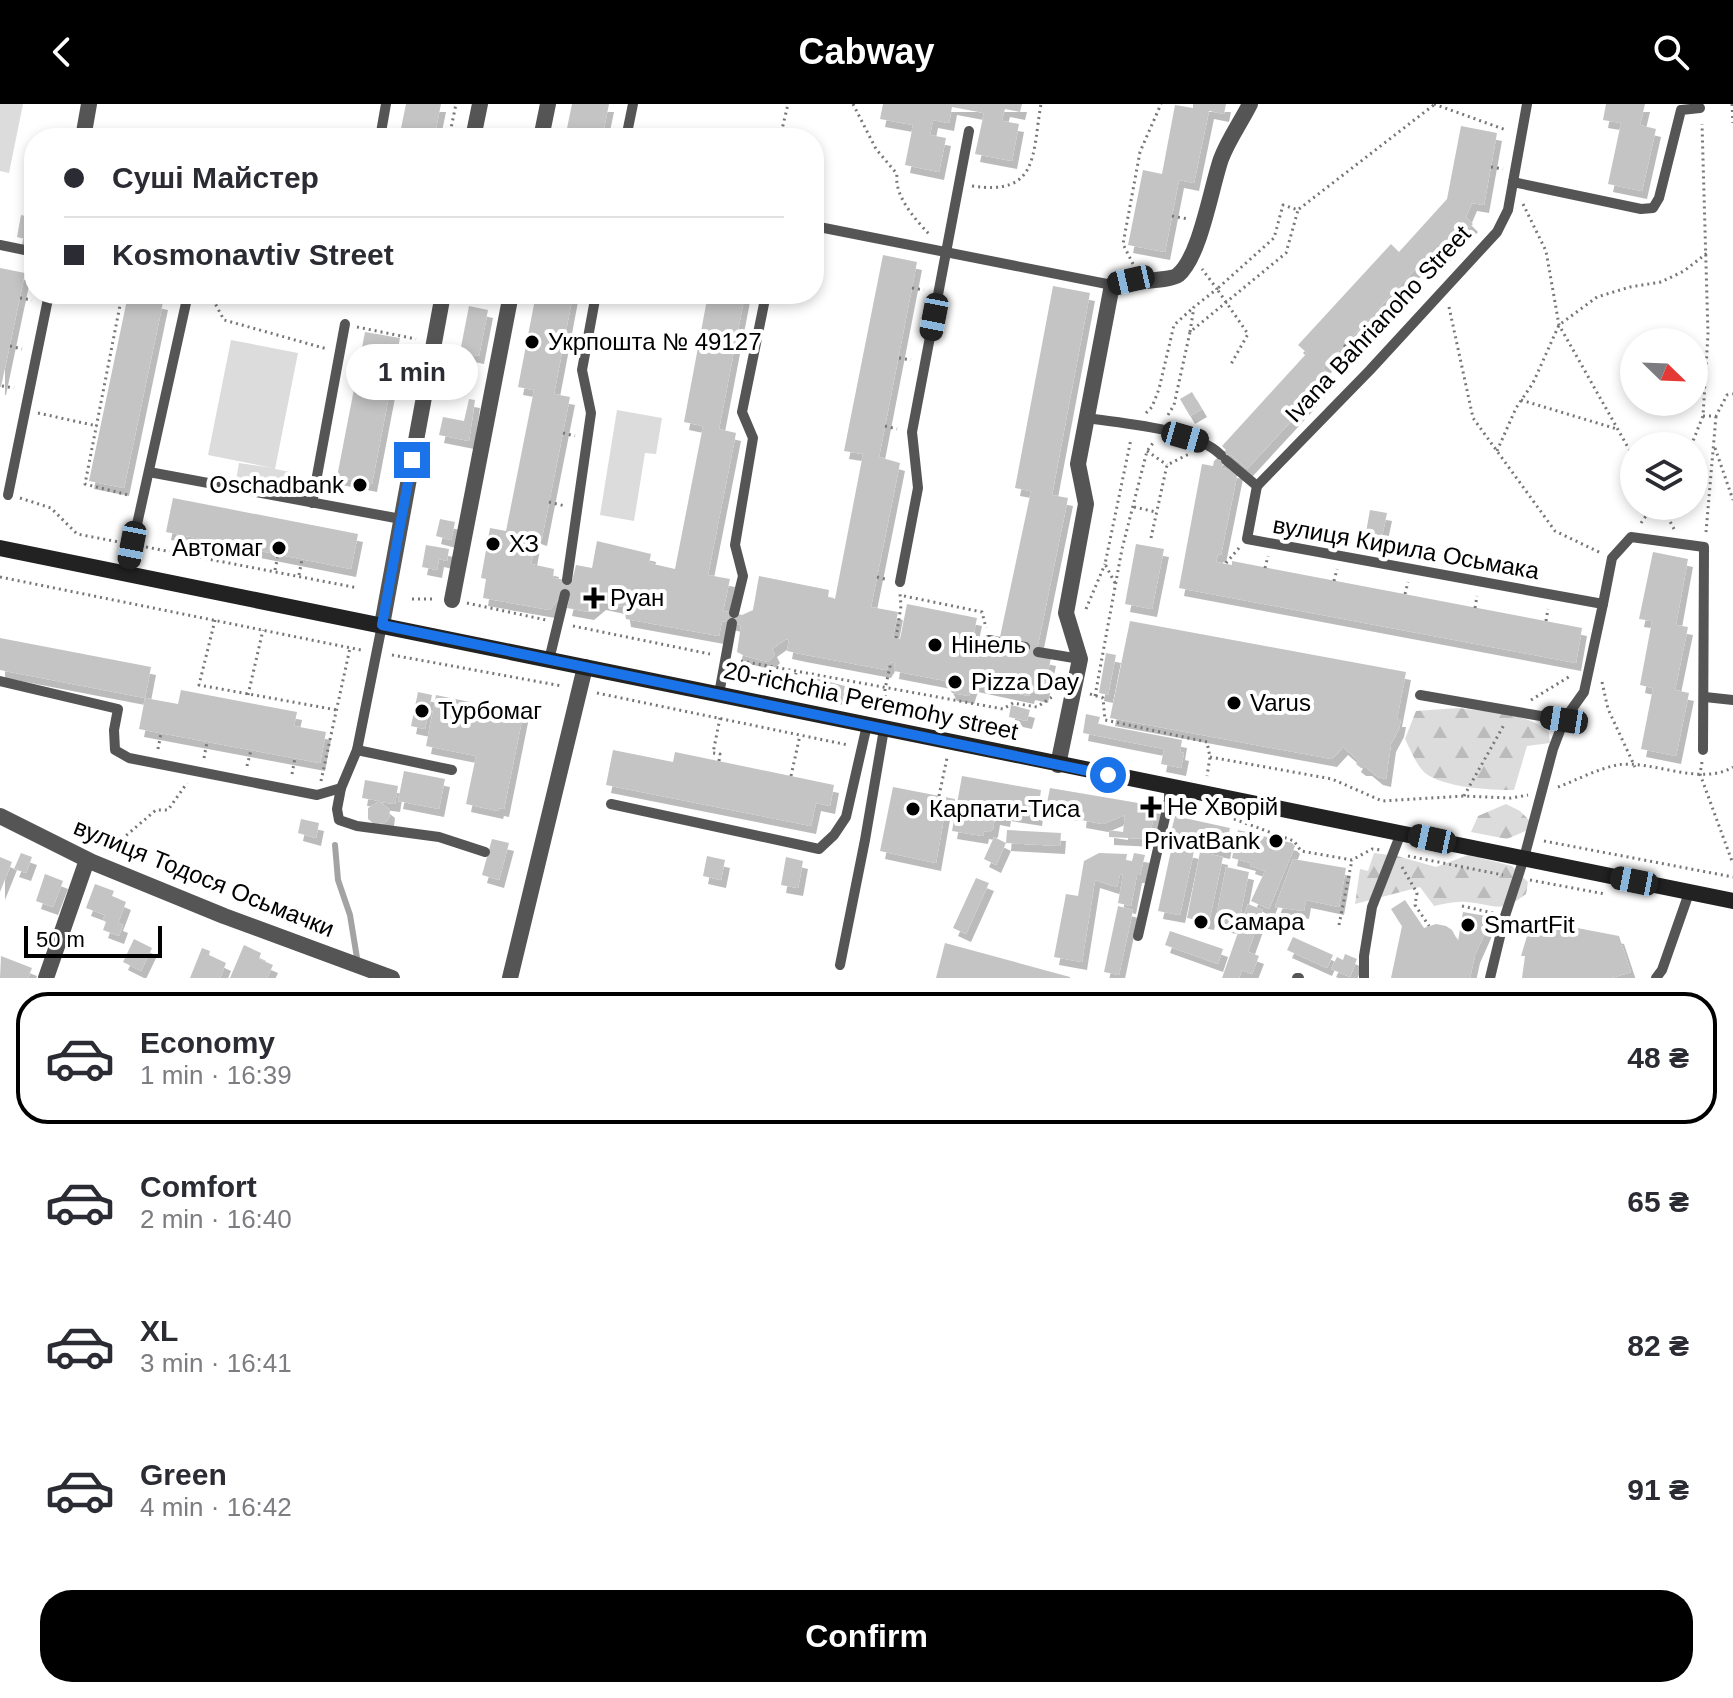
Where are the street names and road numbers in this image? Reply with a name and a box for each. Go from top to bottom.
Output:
street label: Ivana Bahrianoho Street [1279,220,1476,428]
street label: вулиця Кирила Осьмака [1271,511,1542,584]
street label: 20-richchia Peremohy street [722,656,1021,745]
street label: вулиця Тодося Осьмачки [70,813,338,942]

